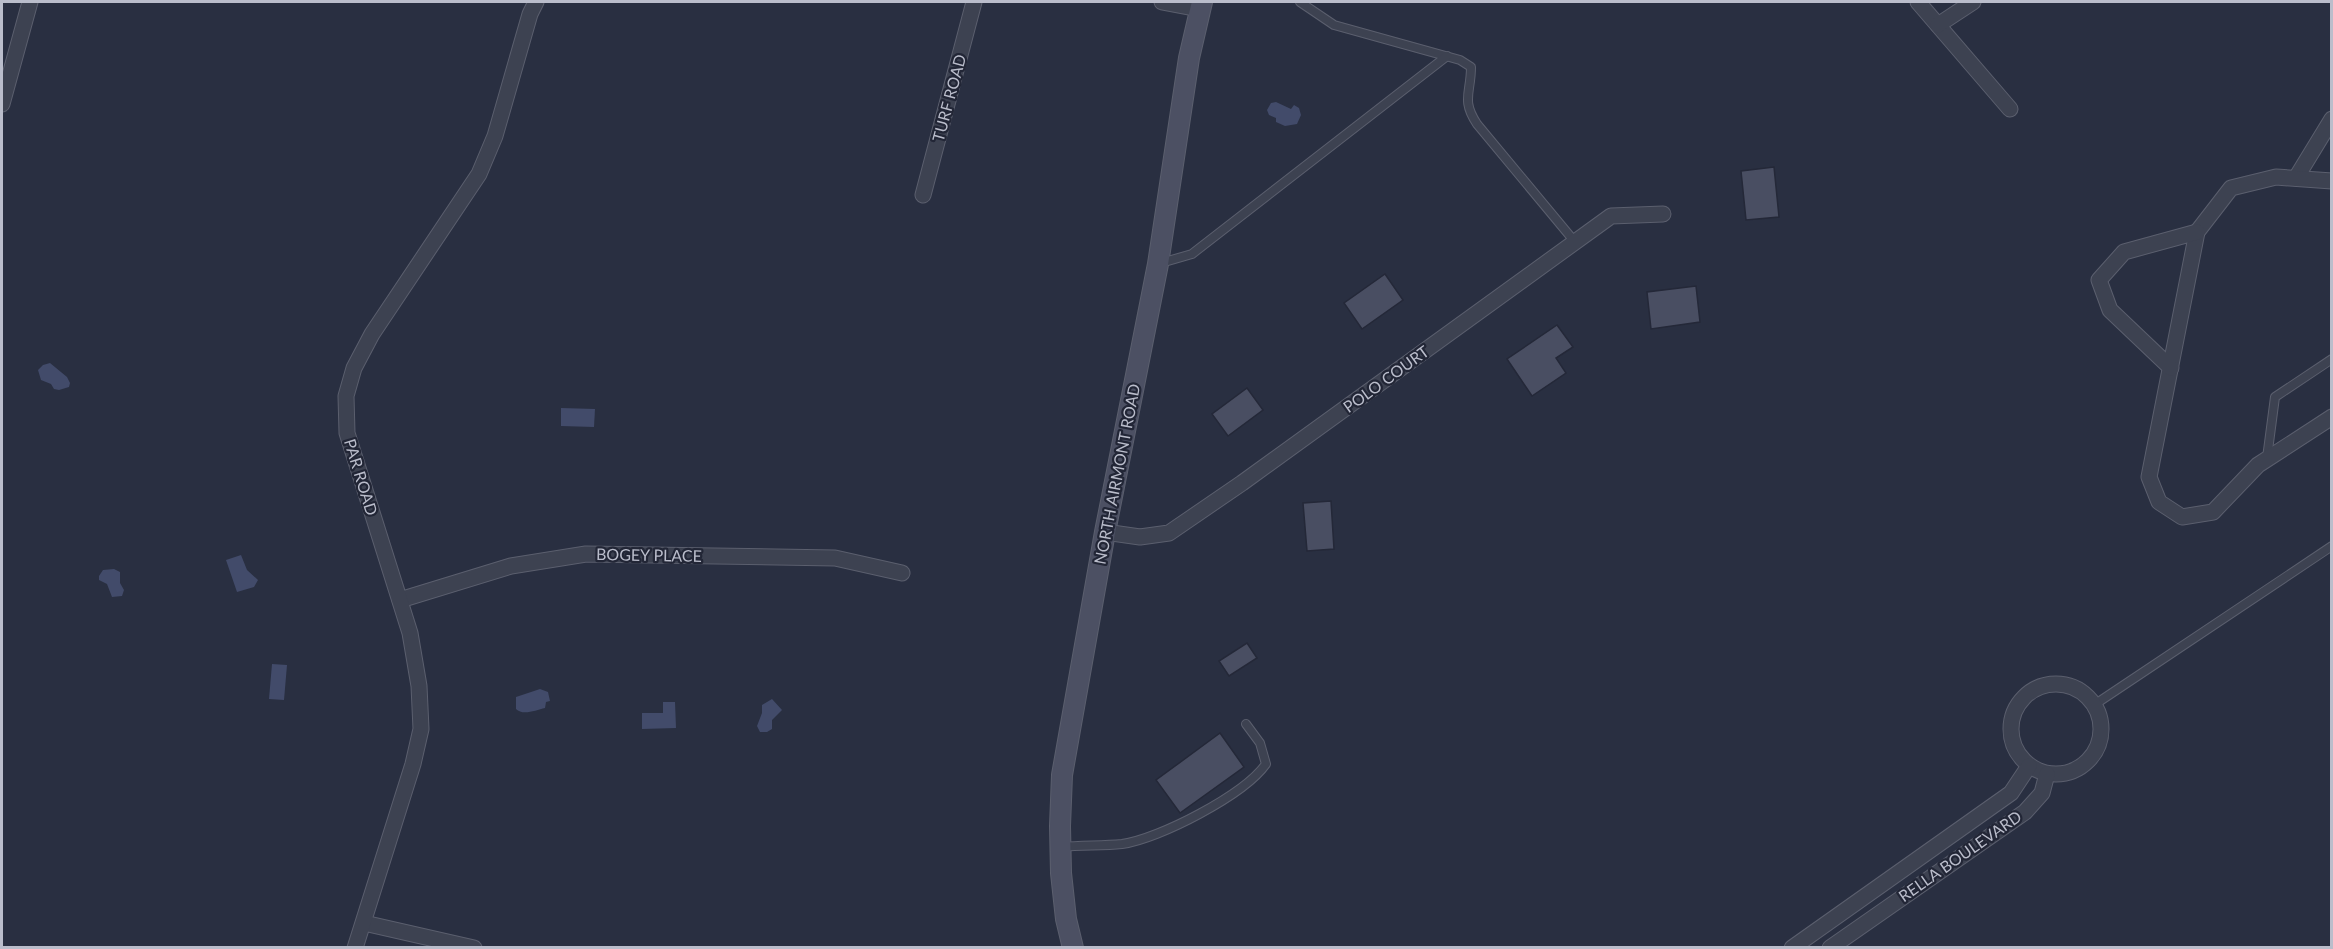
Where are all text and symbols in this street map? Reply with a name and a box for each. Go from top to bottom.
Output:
street label: TURF ROAD [928,52,969,144]
street label: POLO COURT [1339,341,1433,416]
street label: NORTH AIRMONT ROAD [1090,382,1143,566]
street label: PAR ROAD [341,436,382,517]
street label: BOGEY PLACE [596,544,702,565]
street label: RELLA BOULEVARD [1895,806,2025,905]

